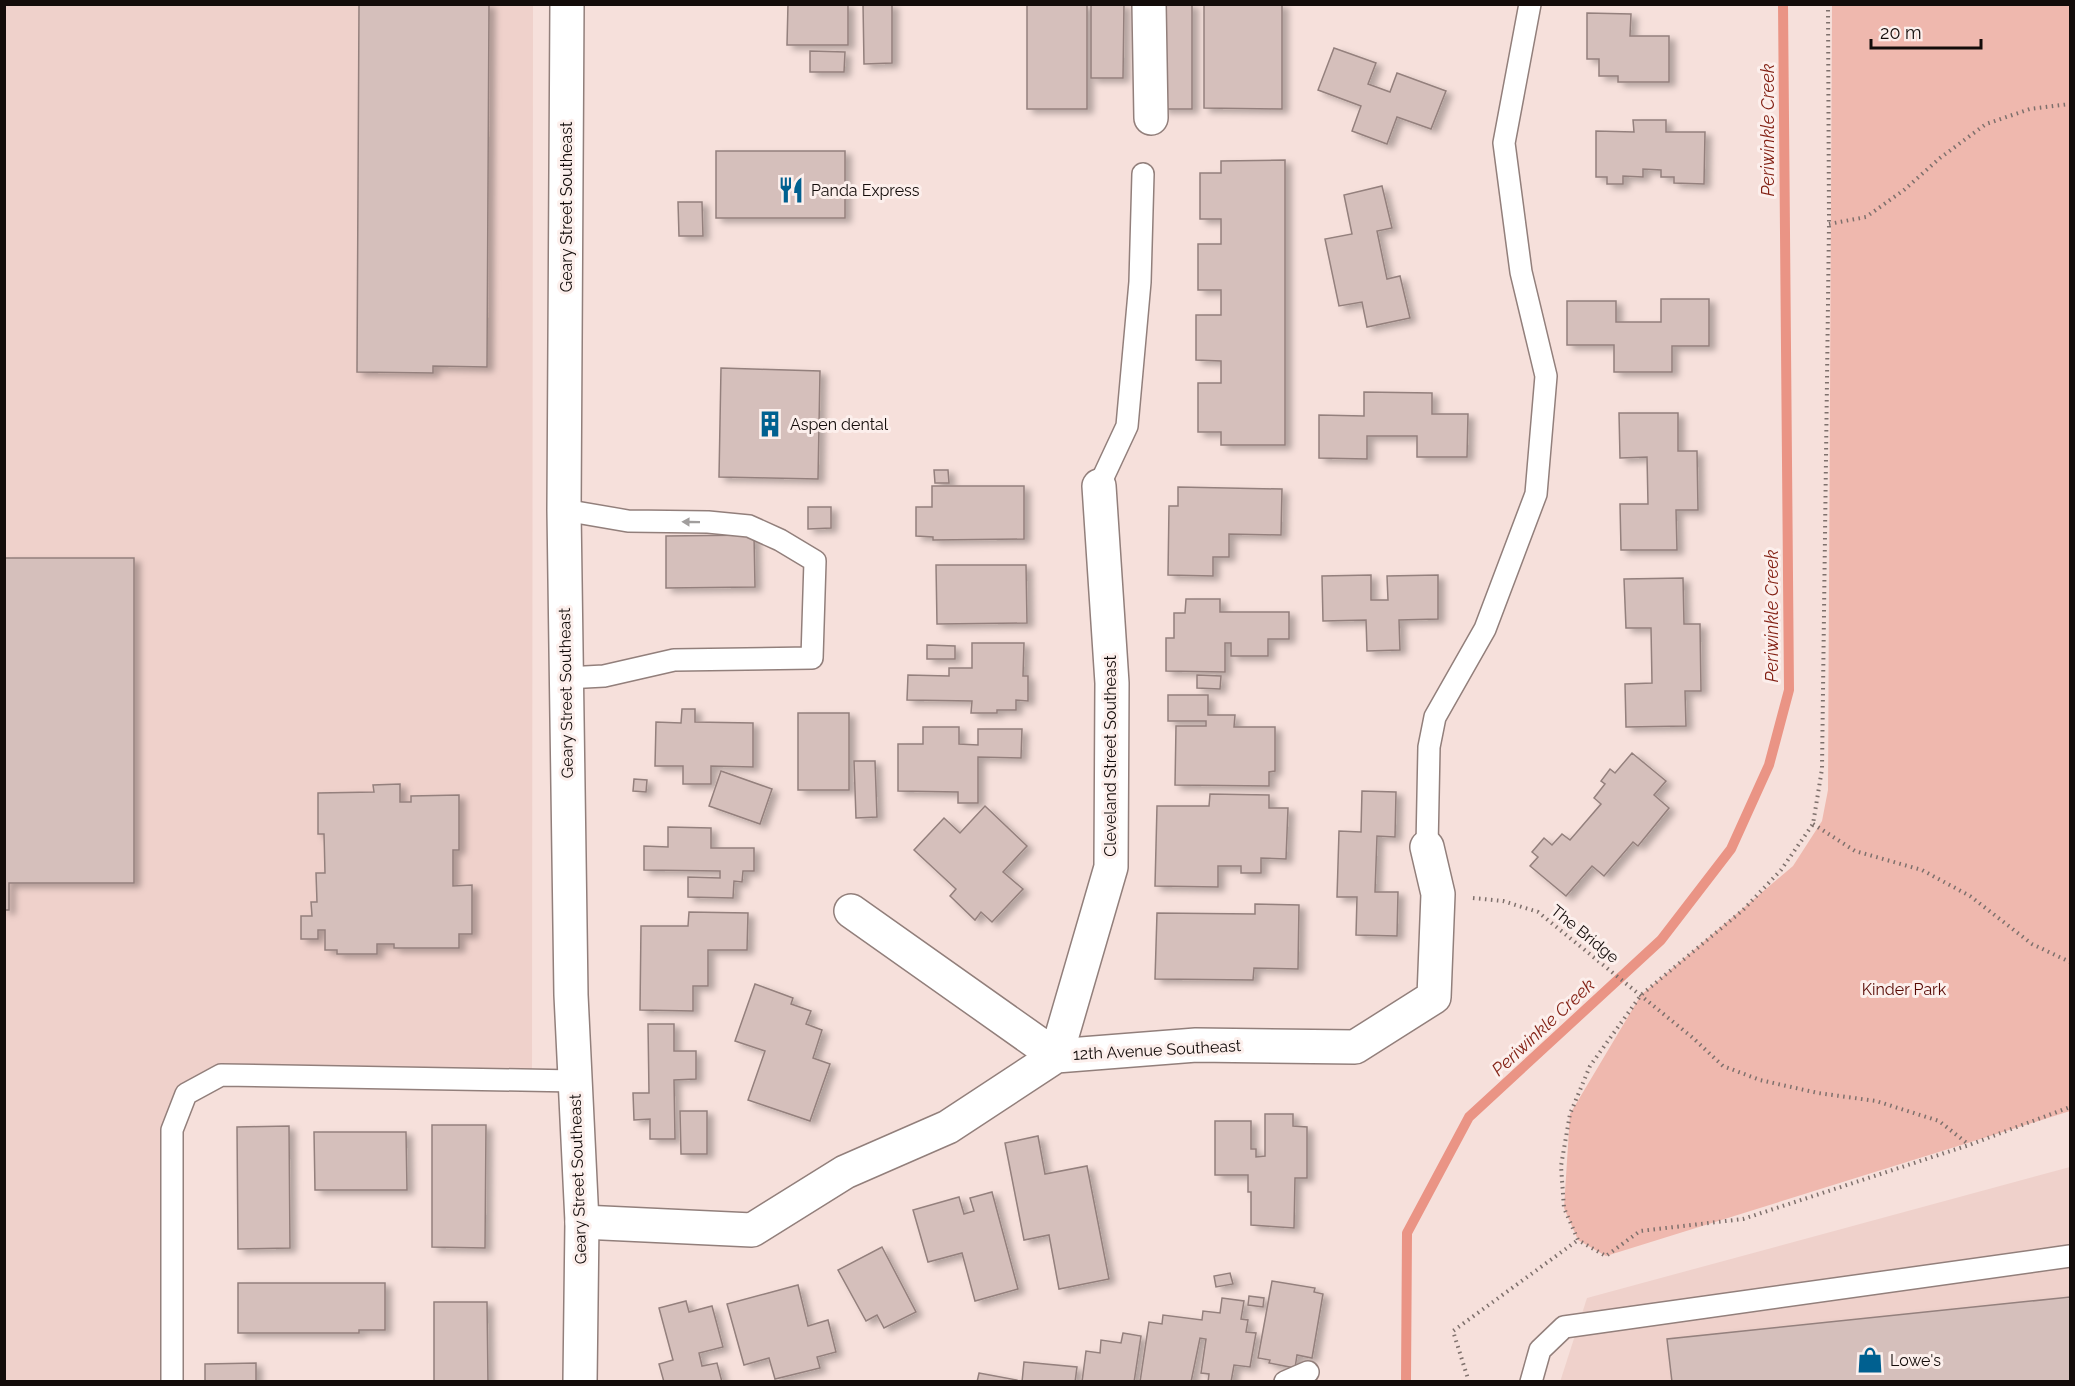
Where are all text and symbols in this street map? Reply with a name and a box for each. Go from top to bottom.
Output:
scale bar [1871,12,1980,50]
text: 20 m [1880,22,1922,43]
water label: Periwinkle Creek [1757,63,1778,196]
street label: Geary Street Southeast [557,121,576,292]
restaurant icon: Panda Express [776,175,806,205]
place label: Panda Express [811,181,920,200]
building icon: Aspen dental [755,409,785,439]
place label: Aspen dental [790,415,889,434]
one-way arrow [681,517,700,526]
water label: Periwinkle Creek [1761,549,1782,682]
street label: Geary Street Southeast [555,607,577,778]
street label: Cleveland Street Southeast [1101,655,1120,857]
street label: The Bridge [1547,901,1623,967]
water label: Periwinkle Creek [1487,974,1599,1080]
park label: Kinder Park [1862,980,1947,999]
street label: 12th Avenue Southeast [1072,1036,1242,1064]
street label: Geary Street Southeast [566,1093,590,1265]
shop icon: Lowe's [1855,1345,1885,1375]
place label: Lowe's [1890,1351,1941,1370]

